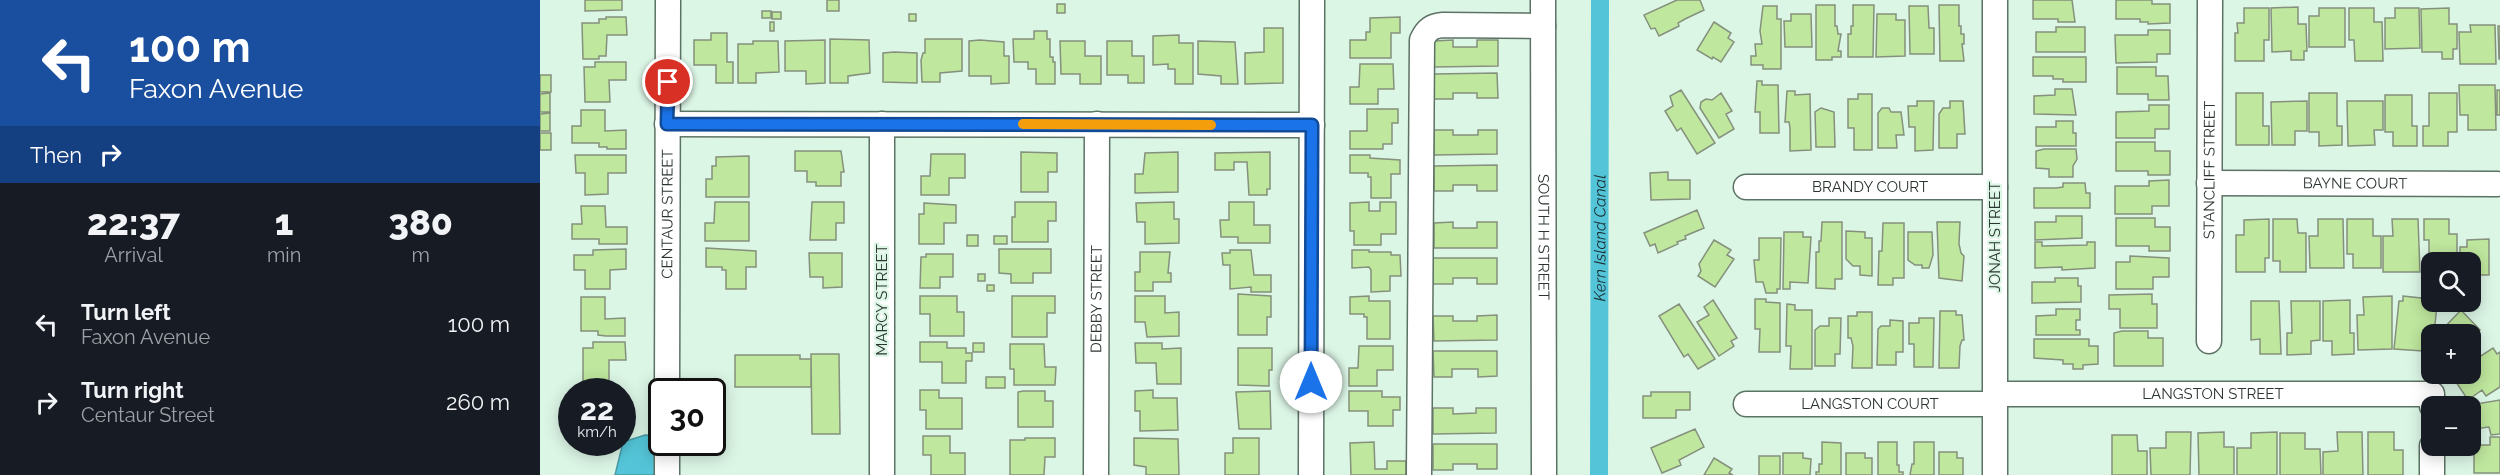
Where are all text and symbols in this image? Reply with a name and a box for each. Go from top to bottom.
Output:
text: 100 m [129,23,251,72]
icon: left [30,24,108,102]
pin [642,56,693,107]
icon: arrive [651,65,684,98]
text: Faxon Avenue [129,73,303,104]
street label: STANCLIFF STREET [2200,101,2219,239]
icon: right [94,138,127,171]
text: Then [30,142,82,168]
street label: CENTAUR STREET [658,149,677,279]
street label: SOUTH H STREET [1534,174,1553,300]
street label: BAYNE COURT [2303,174,2407,193]
water label: Kern Island Canal [1590,175,1609,301]
street label: BRANDY COURT [1812,178,1928,196]
street label: JONAH STREET [1986,182,2004,292]
text: 22:37 [87,201,180,243]
text: 1 [275,201,294,243]
text: 380 [388,201,453,243]
text: Arrival [104,243,163,267]
text: min [267,243,301,267]
text: m [411,243,430,267]
street label: MARCY STREET [873,244,891,356]
street label: DEBBY STREET [1087,245,1106,353]
map controls [2421,252,2481,456]
button: search [2421,252,2481,312]
text: Turn left [81,299,171,325]
icon: left [30,308,63,341]
text: 100 m [448,311,510,337]
button: + [2421,324,2481,384]
text: Faxon Avenue [81,325,210,349]
position arrow [1279,350,1343,414]
text: Turn right [81,377,184,403]
speed limit sign: 30 [648,378,726,456]
street label: LANGSTON STREET [2142,385,2284,403]
icon: right [30,386,63,419]
text: 260 m [446,389,510,415]
text: 22 [580,392,614,427]
street label: LANGSTON COURT [1801,395,1939,413]
button: − [2421,396,2481,456]
text: Centaur Street [81,403,215,427]
text: km/h [577,423,617,441]

